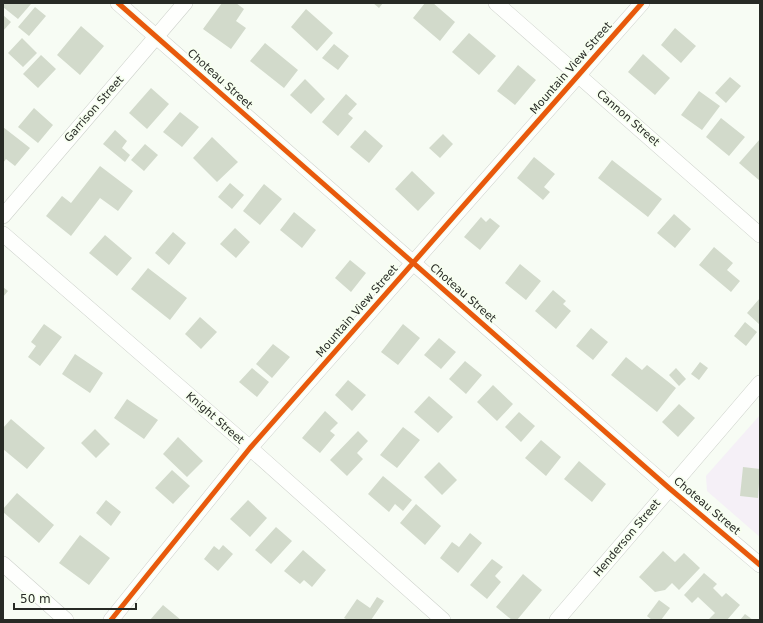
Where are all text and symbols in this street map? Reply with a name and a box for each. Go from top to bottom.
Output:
street label: Mountain View Street [527,19,615,117]
street label: Choteau Street [185,46,256,112]
street label: Garrison Street [62,73,127,145]
street label: Cannon Street [594,87,663,149]
street label: Choteau Street [427,261,499,326]
street label: Mountain View Street [313,262,401,360]
street label: Knight Street [183,389,247,447]
street label: Choteau Street [671,474,744,538]
street label: Henderson Street [591,496,663,579]
scale bar [14,585,136,611]
text: 50 m [20,592,51,606]

